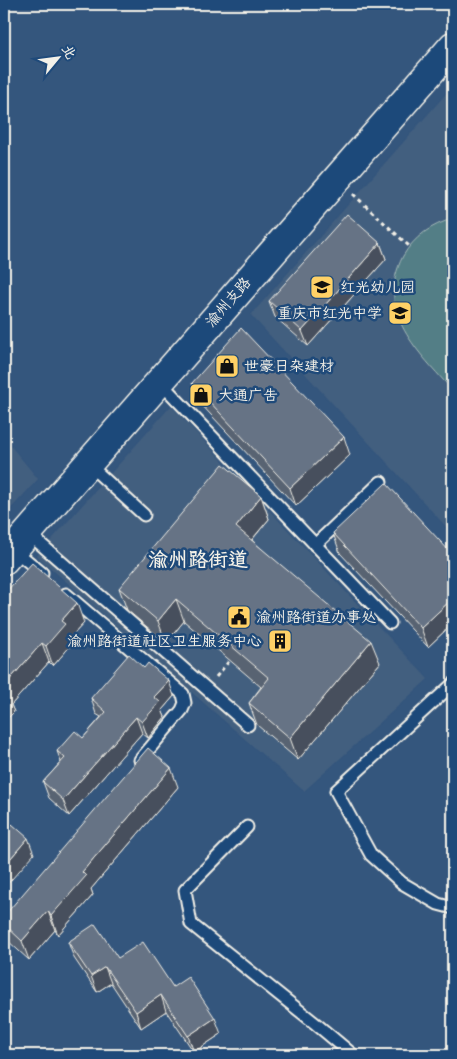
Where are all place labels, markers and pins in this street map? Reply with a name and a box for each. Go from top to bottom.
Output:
school or university icon: 红光幼儿园 [309,274,335,300]
place label: 红光幼儿园 [340,277,415,297]
school or university icon: 重庆市红光中学 [387,300,413,326]
place label: 重庆市红光中学 [277,303,382,323]
shop icon: 世豪日杂建材 [214,353,240,379]
place label: 世豪日杂建材 [244,356,334,376]
shop icon: 大通广告 [188,382,214,408]
place label: 大通广告 [218,385,278,405]
public building icon: 渝州路街道办事处 [226,604,252,630]
place label: 渝州路街道办事处 [256,607,376,627]
building icon: 渝州路街道社区卫生服务中心 [267,628,293,654]
place label: 渝州路街道社区卫生服务中心 [67,631,262,651]

